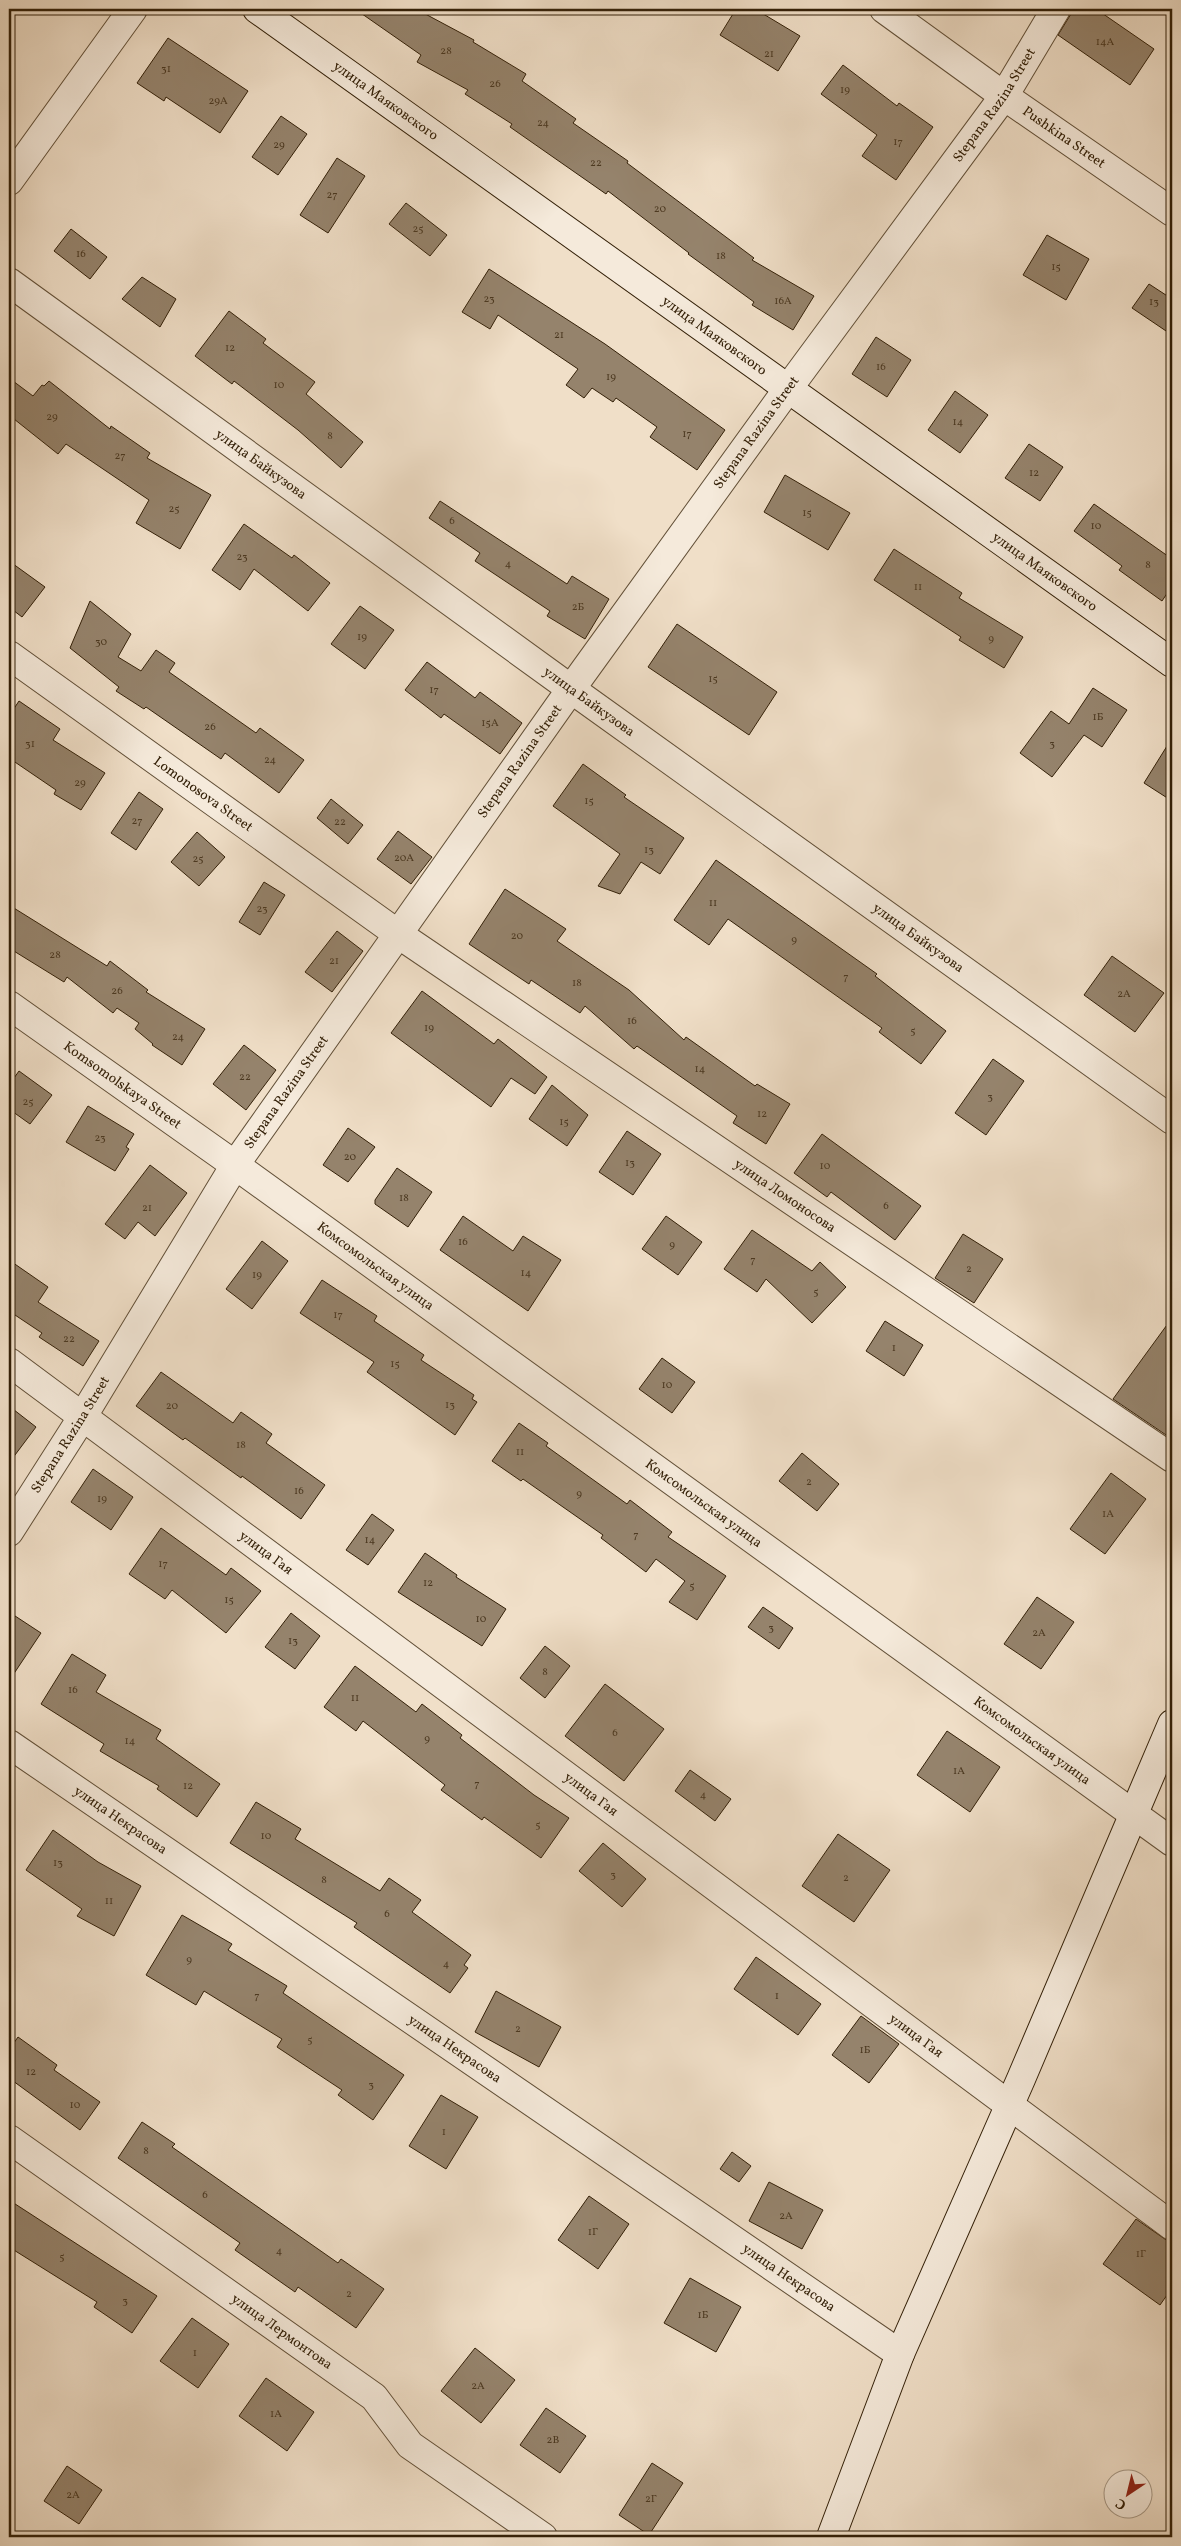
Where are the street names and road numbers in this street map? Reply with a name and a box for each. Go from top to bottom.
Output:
street label: Stepana Razina Street [949,44,1040,166]
street label: улица Маяковского [329,57,442,145]
street label: Pushkina Street [1019,102,1109,173]
street label: улица Маяковского [658,292,771,380]
street label: Stepana Razina Street [709,372,804,493]
street label: улица Байкузова [211,425,310,504]
street label: улица Маяковского [988,528,1101,616]
street label: улица Байкузова [539,662,639,741]
street label: Stepana Razina Street [473,701,567,822]
street label: Lomonosova Street [150,752,257,837]
street label: улица Байкузова [868,899,968,977]
street label: Stepana Razina Street [240,1032,333,1153]
street label: Komsomolskaya Street [60,1037,185,1134]
street label: улица Ломоносова [730,1155,840,1237]
street label: Комсомольская улица [313,1218,438,1315]
street label: Stepana Razina Street [27,1373,114,1497]
street label: Комсомольская улица [641,1455,766,1552]
street label: улица Гая [235,1526,297,1579]
street label: Комсомольская улица [969,1692,1094,1790]
street label: улица Гая [560,1768,622,1821]
street label: улица Некрасова [70,1782,171,1859]
street label: улица Гая [885,2009,947,2062]
street label: улица Некрасова [404,2010,505,2088]
street label: улица Некрасова [738,2239,839,2317]
street label: улица Лермонтова [227,2289,336,2374]

